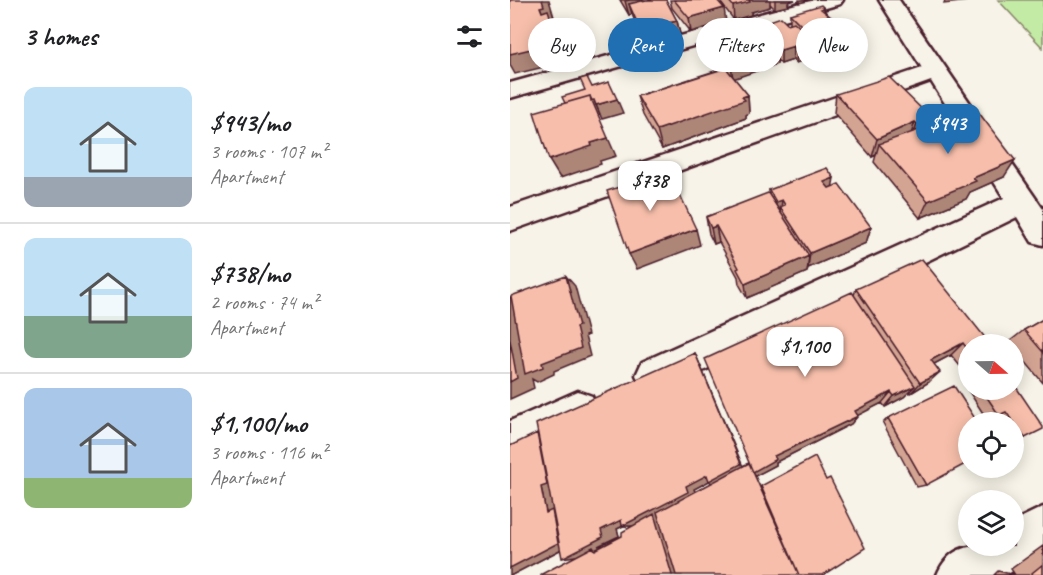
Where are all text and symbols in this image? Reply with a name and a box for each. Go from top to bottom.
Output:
chip: Buy [528,18,596,72]
chip: Rent [608,18,684,72]
chip: Filters [696,18,784,72]
chip: New [796,18,868,72]
text: 3 homes [24,20,97,53]
icon: filters [453,20,486,53]
pin: $943 [912,104,984,155]
text: $943/mo [210,106,290,139]
icon: home [72,111,144,183]
text: $943 [930,111,966,136]
text: 3 rooms · 107 m² [210,139,327,164]
pin: $738 [614,161,686,212]
text: Apartment [210,164,283,189]
text: $738 [632,168,668,193]
text: $738/mo [210,257,290,290]
icon: home [72,262,144,334]
text: 2 rooms · 74 m² [210,290,318,315]
text: Apartment [210,315,283,340]
pin: $1,100 [756,327,854,378]
text: $1,100 [781,334,829,359]
north arrow [958,334,1024,400]
map controls [958,334,1024,556]
text: $1,100/mo [210,407,307,440]
icon: home [72,412,144,484]
button: locate [958,412,1024,478]
text: 3 rooms · 116 m² [210,440,327,465]
text: Apartment [210,465,283,490]
button: layers [958,490,1024,556]

